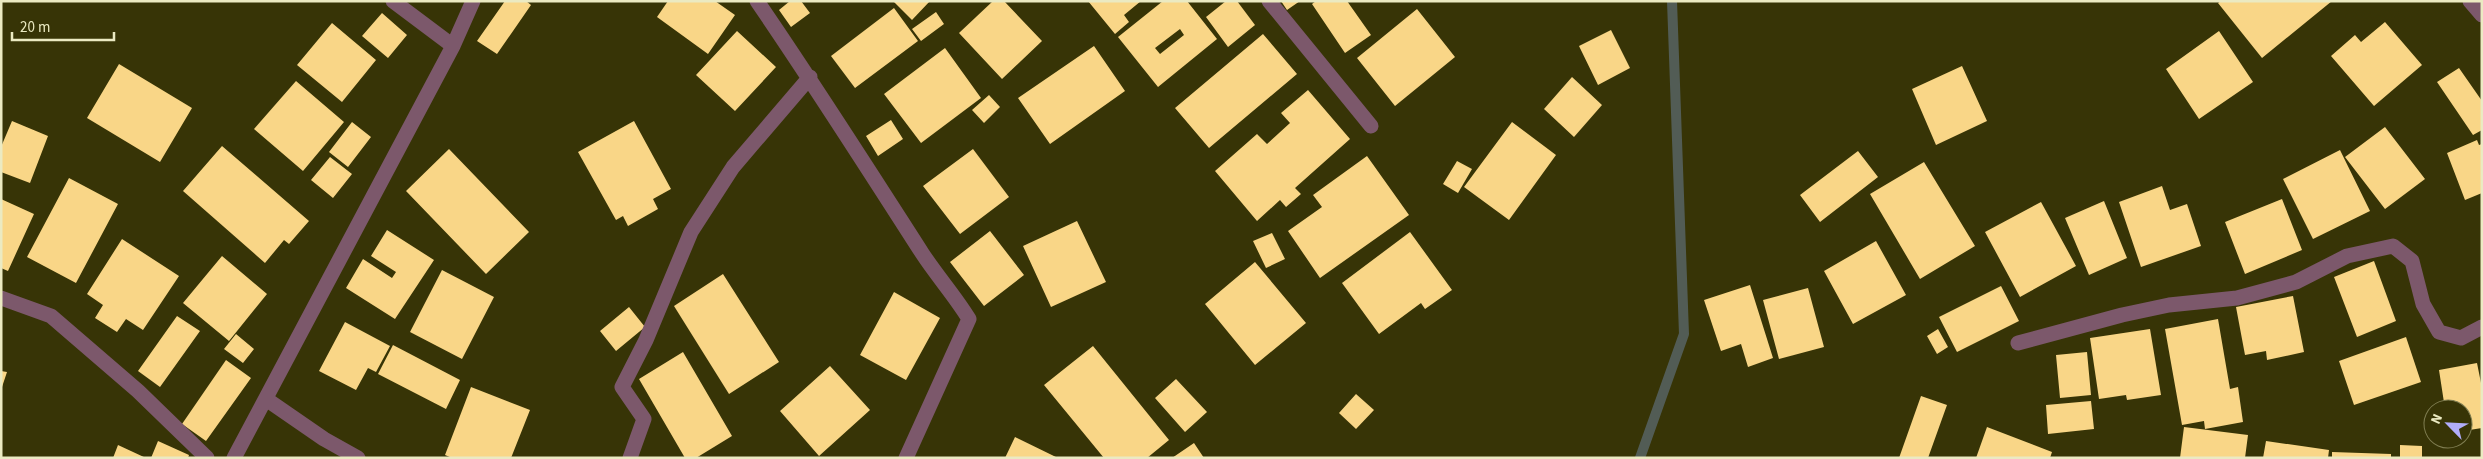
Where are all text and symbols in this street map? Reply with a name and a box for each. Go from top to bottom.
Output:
scale bar [12,10,115,42]
text: 20 m [20,17,50,38]
north arrow [2423,399,2473,449]
text: N [2426,411,2448,427]

